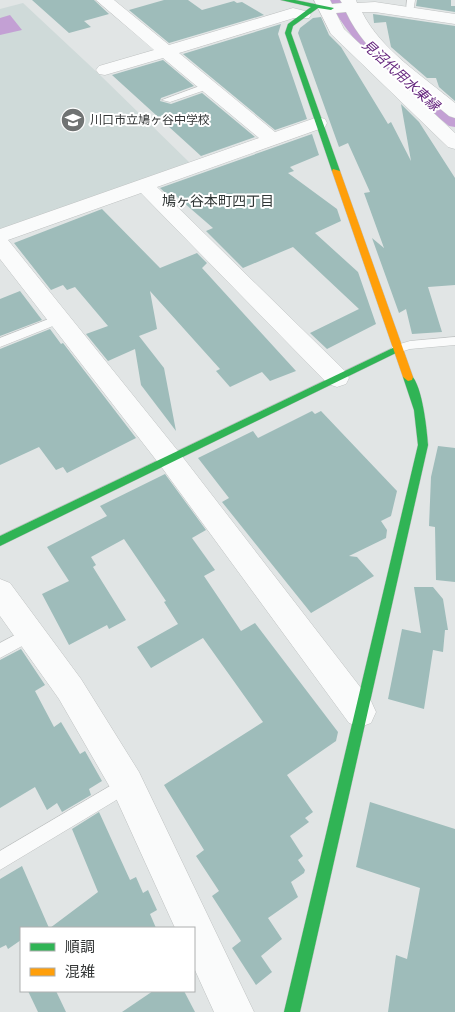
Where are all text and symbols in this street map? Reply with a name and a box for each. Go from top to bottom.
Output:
water label: 見沼代用水東縁 [357,36,445,117]
school or university icon: 川口市立鳩ヶ谷中学校 [60,107,86,133]
place label: 川口市立鳩ヶ谷中学校 [90,112,210,129]
district label: 鳩ヶ谷本町四丁目 [162,192,274,212]
legend [20,927,195,992]
text: 順調 [65,937,95,958]
text: 混雑 [65,962,95,983]

